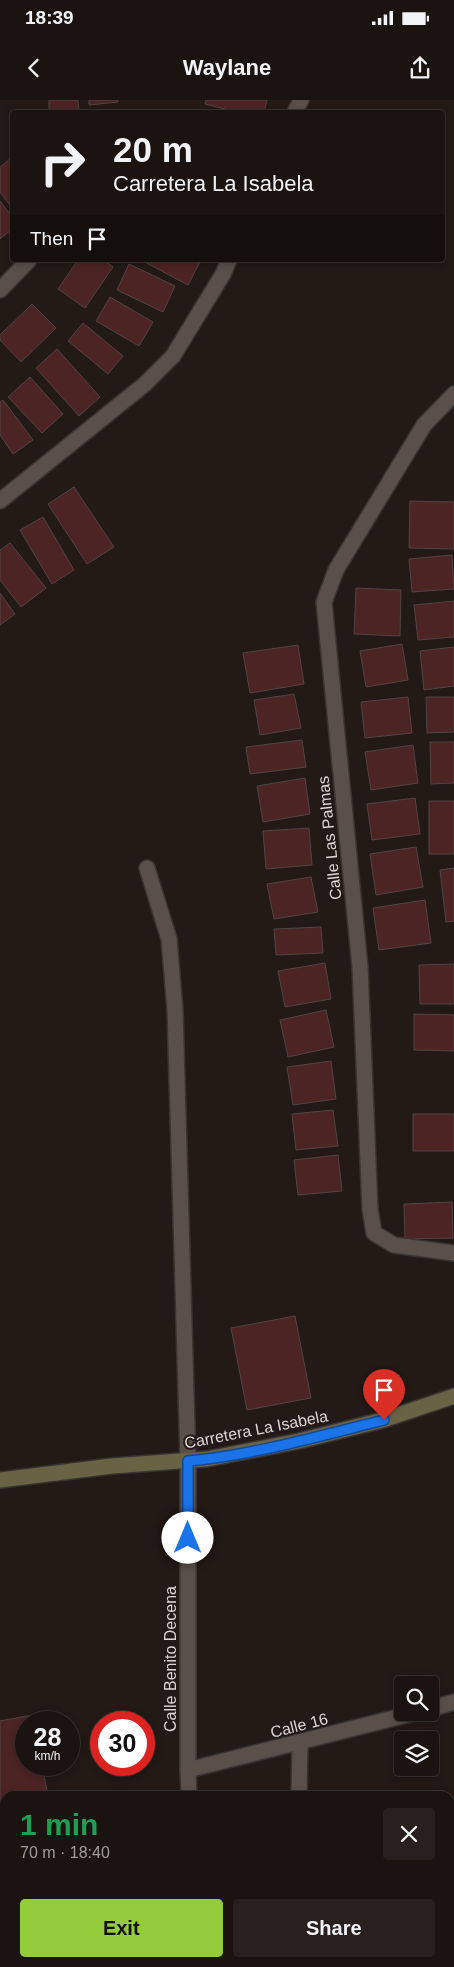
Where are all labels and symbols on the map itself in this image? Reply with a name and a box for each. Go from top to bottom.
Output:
street label: Calle Las Palmas [315,775,344,901]
pin [363,1369,405,1420]
street label: Carretera La Isabela [183,1407,329,1452]
position arrow [161,1511,213,1563]
street label: Calle Benito Decena [162,1586,179,1732]
street label: Calle 16 [269,1710,330,1741]
speed limit sign: 30 [90,1711,155,1776]

